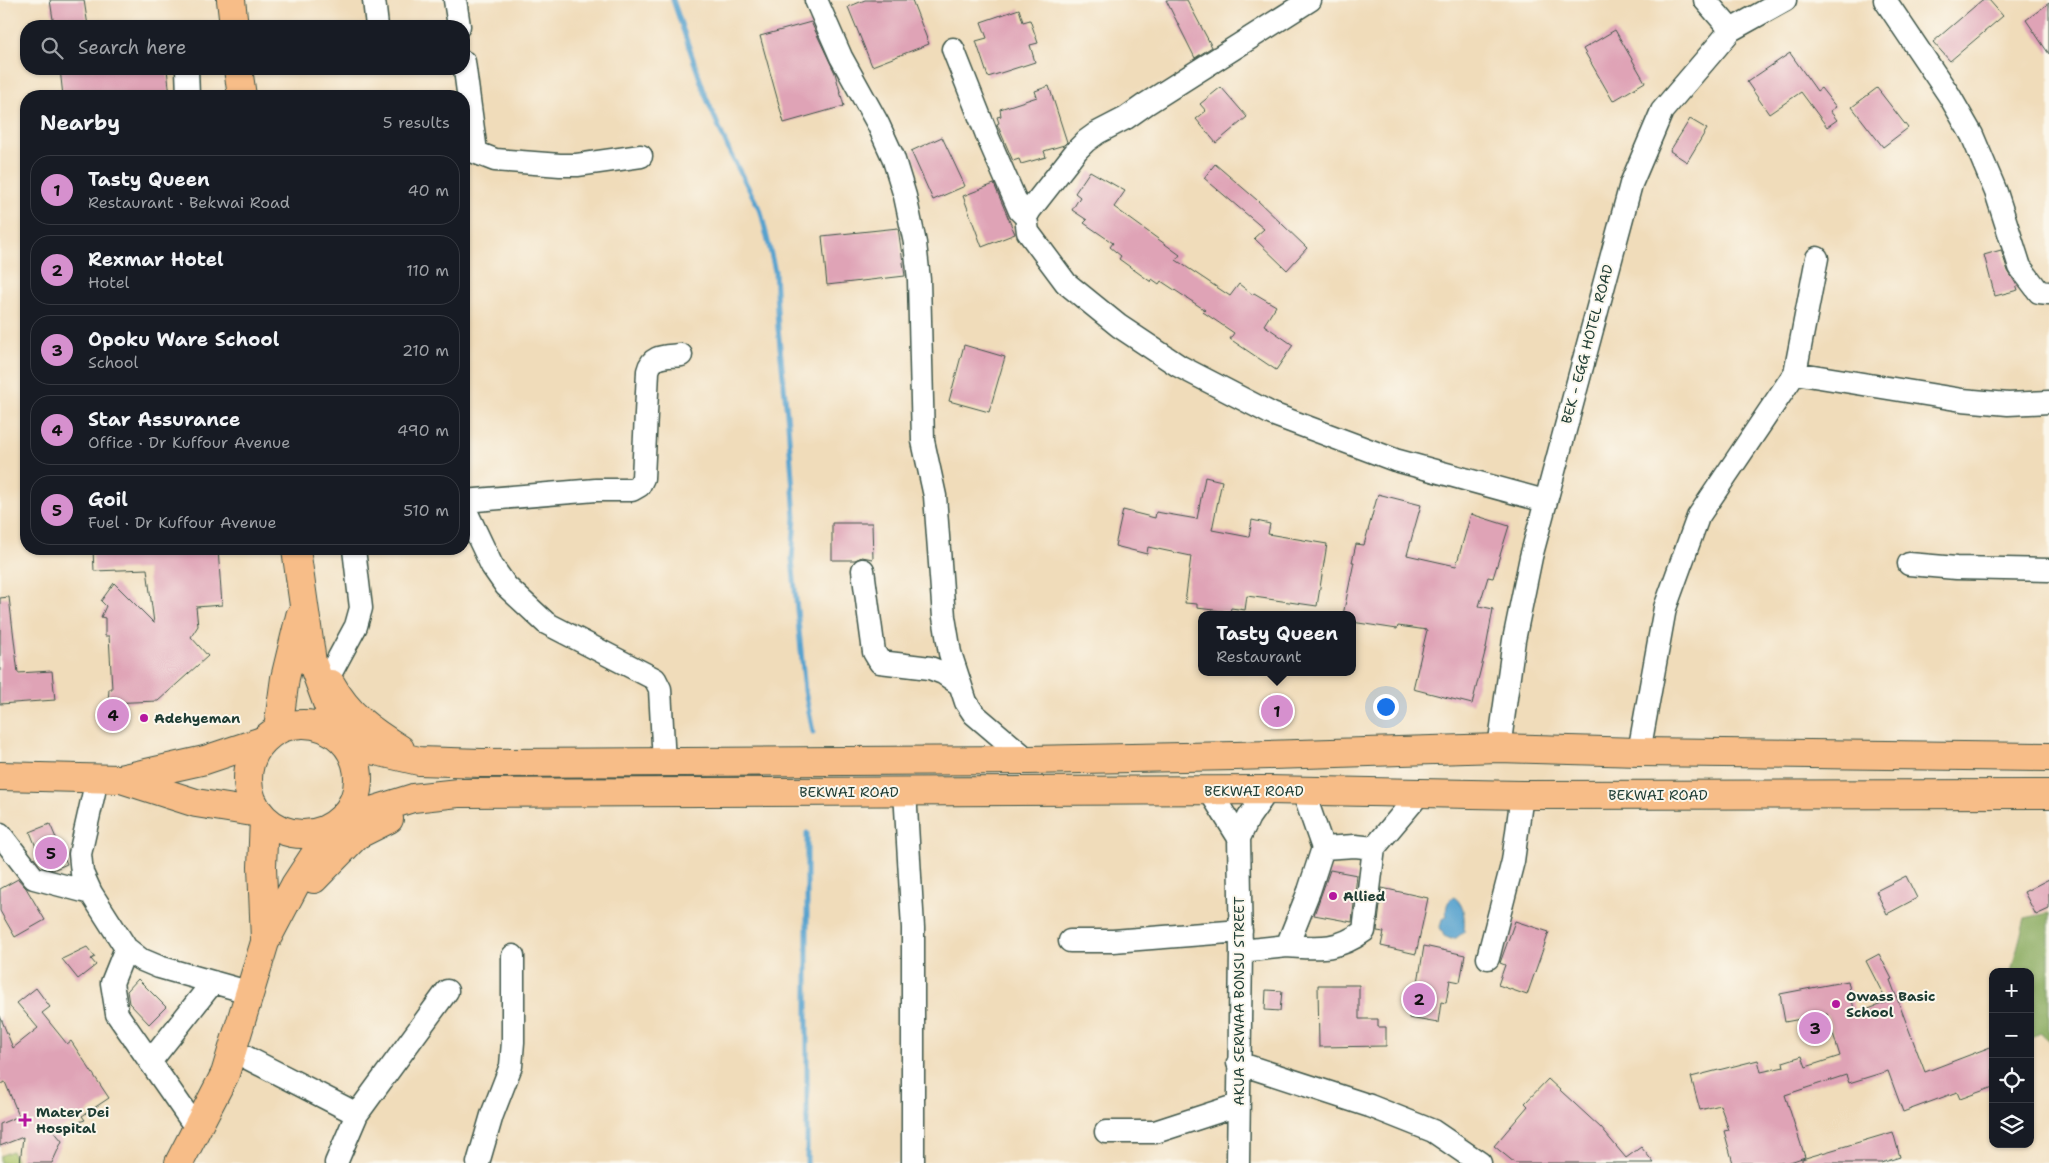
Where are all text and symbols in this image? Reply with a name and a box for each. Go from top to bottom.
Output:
search box [20,20,470,75]
icon: search [38,34,66,62]
text: Search here [78,35,187,60]
text: Nearby [40,109,120,137]
text: 5 results [383,112,450,133]
text: Tasty Queen [88,167,210,192]
text: 1 [53,180,61,201]
text: 40 m [407,180,449,201]
text: Restaurant · Bekwai Road [88,192,290,213]
text: Rexmar Hotel [88,247,224,272]
text: 2 [51,260,63,281]
text: 110 m [406,260,449,281]
street label: BEK - EGG HOTEL ROAD [1557,262,1617,426]
text: Hotel [88,272,129,293]
text: Opoku Ware School [88,327,279,352]
text: 3 [51,340,63,361]
text: 210 m [402,340,449,361]
text: School [88,352,138,373]
text: Star Assurance [88,407,240,432]
text: 4 [51,420,63,441]
text: 490 m [397,420,449,441]
text: Office · Dr Kuffour Avenue [88,432,290,453]
text: Goil [88,487,128,512]
text: 5 [52,500,62,521]
text: 510 m [403,500,449,521]
text: Fuel · Dr Kuffour Avenue [88,512,277,533]
popup [1198,611,1356,676]
text: Tasty Queen [1216,621,1338,646]
text: Restaurant [1216,646,1302,667]
pin: 1 [1261,692,1293,730]
your location [1373,694,1399,720]
pin: 4 [97,696,129,734]
place label: Adehyeman [154,709,240,727]
marker: Adehyeman [138,712,150,724]
street label: BEKWAI ROAD [1204,782,1304,800]
street label: BEKWAI ROAD [799,783,899,801]
street label: BEKWAI ROAD [1608,786,1708,804]
pin: 5 [35,834,67,872]
place label: Allied [1343,887,1386,905]
marker: Allied [1327,890,1339,902]
street label: AKUA SERWAA BONSU STREET [1230,896,1248,1106]
map controls [1989,968,2034,1148]
button: + [1989,968,2034,1013]
pin: 2 [1403,980,1435,1018]
place label: Owass Basic School [1846,987,1936,1021]
marker: Owass Basic School [1830,998,1842,1010]
pin: 3 [1799,1009,1831,1047]
button: − [1989,1013,2034,1058]
button: locate [1989,1058,2034,1103]
place label: Mater Dei Hospital [36,1103,109,1137]
button: layers [1989,1103,2034,1148]
marker: Mater Dei Hospital [18,1113,32,1127]

